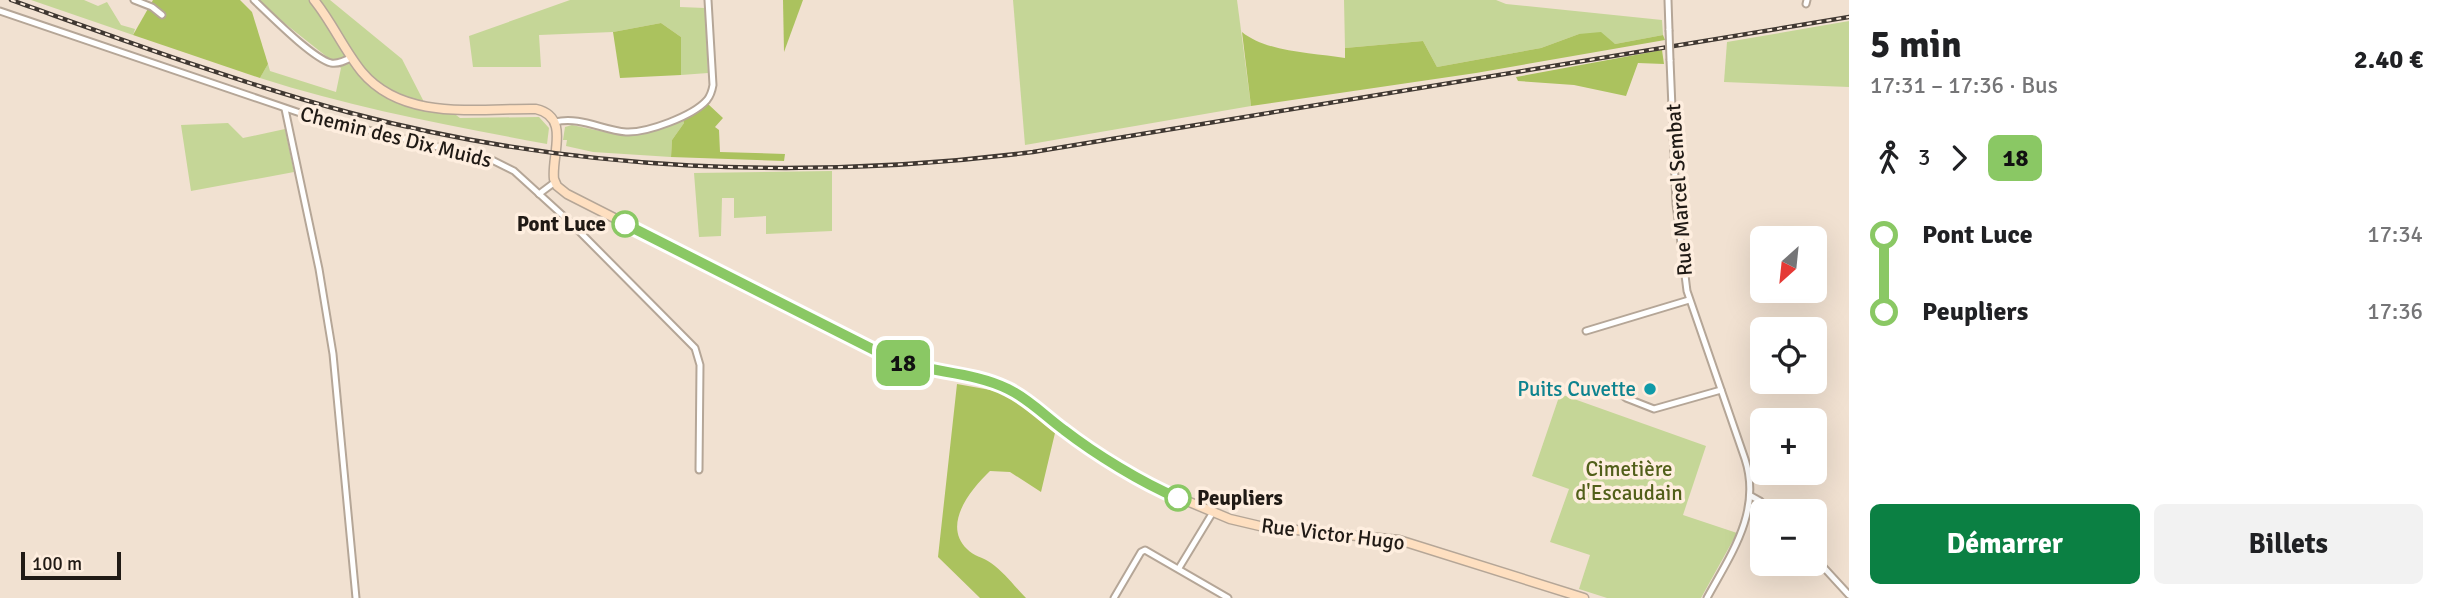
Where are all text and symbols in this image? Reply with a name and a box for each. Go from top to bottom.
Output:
text: 5 min [1870,21,1962,68]
text: 2.40 € [2354,44,2423,76]
text: 17:31 – 17:36 · Bus [1870,71,2058,100]
street label: Chemin des Dix Muids [298,101,494,173]
street label: Rue Marcel Sembat [1660,103,1698,277]
icon: walk [1870,139,1908,177]
icon: forward [1940,139,1978,177]
text: 3 [1918,143,1930,172]
text: 18 [2002,143,2028,173]
place label: Pont Luce [517,211,606,237]
marker: Pont Luce [612,211,638,237]
text: Pont Luce [1922,219,2033,251]
text: 17:34 [2367,220,2423,249]
north arrow [1750,226,1827,303]
map controls [1750,226,1827,576]
text: Peupliers [1922,296,2028,328]
text: 17:36 [2367,297,2423,326]
button: locate [1750,317,1827,394]
line badge: 18 [872,340,934,386]
text: 18 [890,348,916,378]
place label: Puits Cuvette [1517,376,1636,402]
marker: Puits Cuvette [1642,381,1658,397]
button: + [1750,408,1827,485]
park label: Cimetière d'Escaudain [1575,456,1683,506]
marker: Peupliers [1165,485,1191,511]
place label: Peupliers [1197,485,1283,511]
button: − [1750,499,1827,576]
button: Démarrer [1870,504,2140,584]
button: Billets [2154,504,2423,584]
street label: Rue Victor Hugo [1260,512,1406,556]
scale bar [21,549,121,581]
text: 100 m [32,552,82,576]

